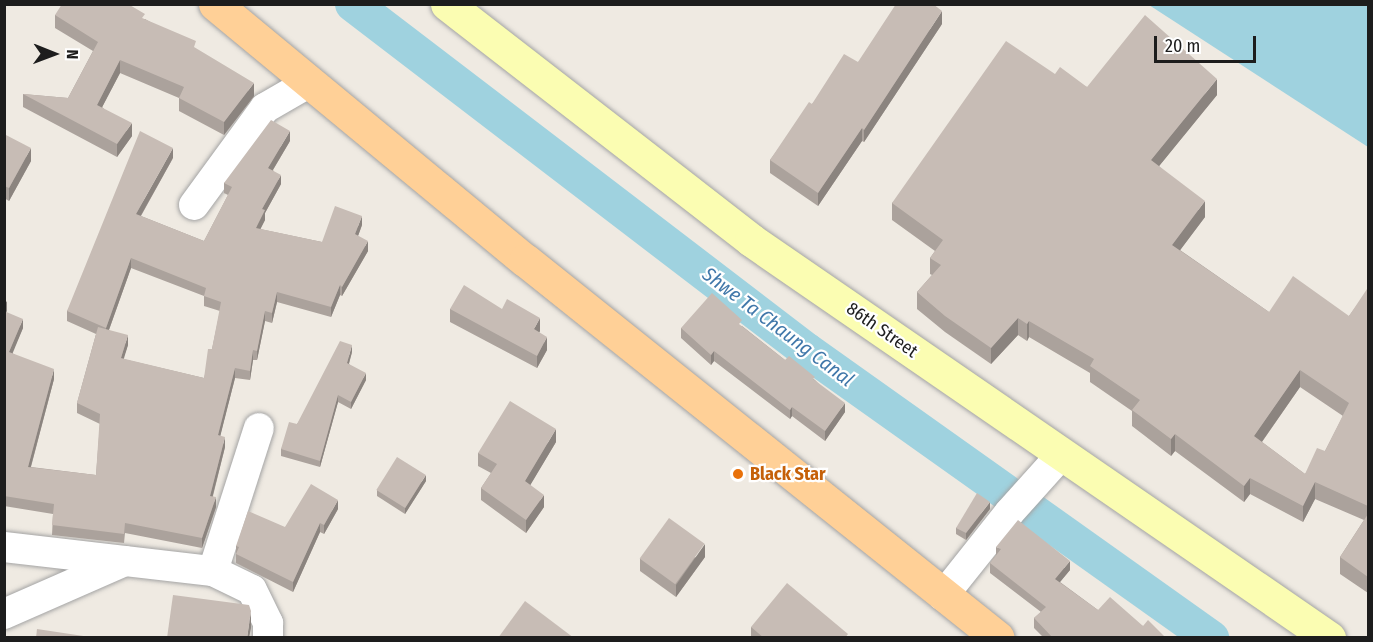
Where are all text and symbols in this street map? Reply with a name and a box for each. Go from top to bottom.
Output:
north arrow [24,24,84,84]
scale bar [1157,24,1259,62]
text: 20 m [1165,35,1200,57]
text: N [63,49,82,59]
water label: Shwe Ta Chaung Canal [698,262,858,392]
street label: 86th Street [842,298,922,362]
place label: Black Star [750,463,826,485]
marker: Black Star [731,467,745,481]

